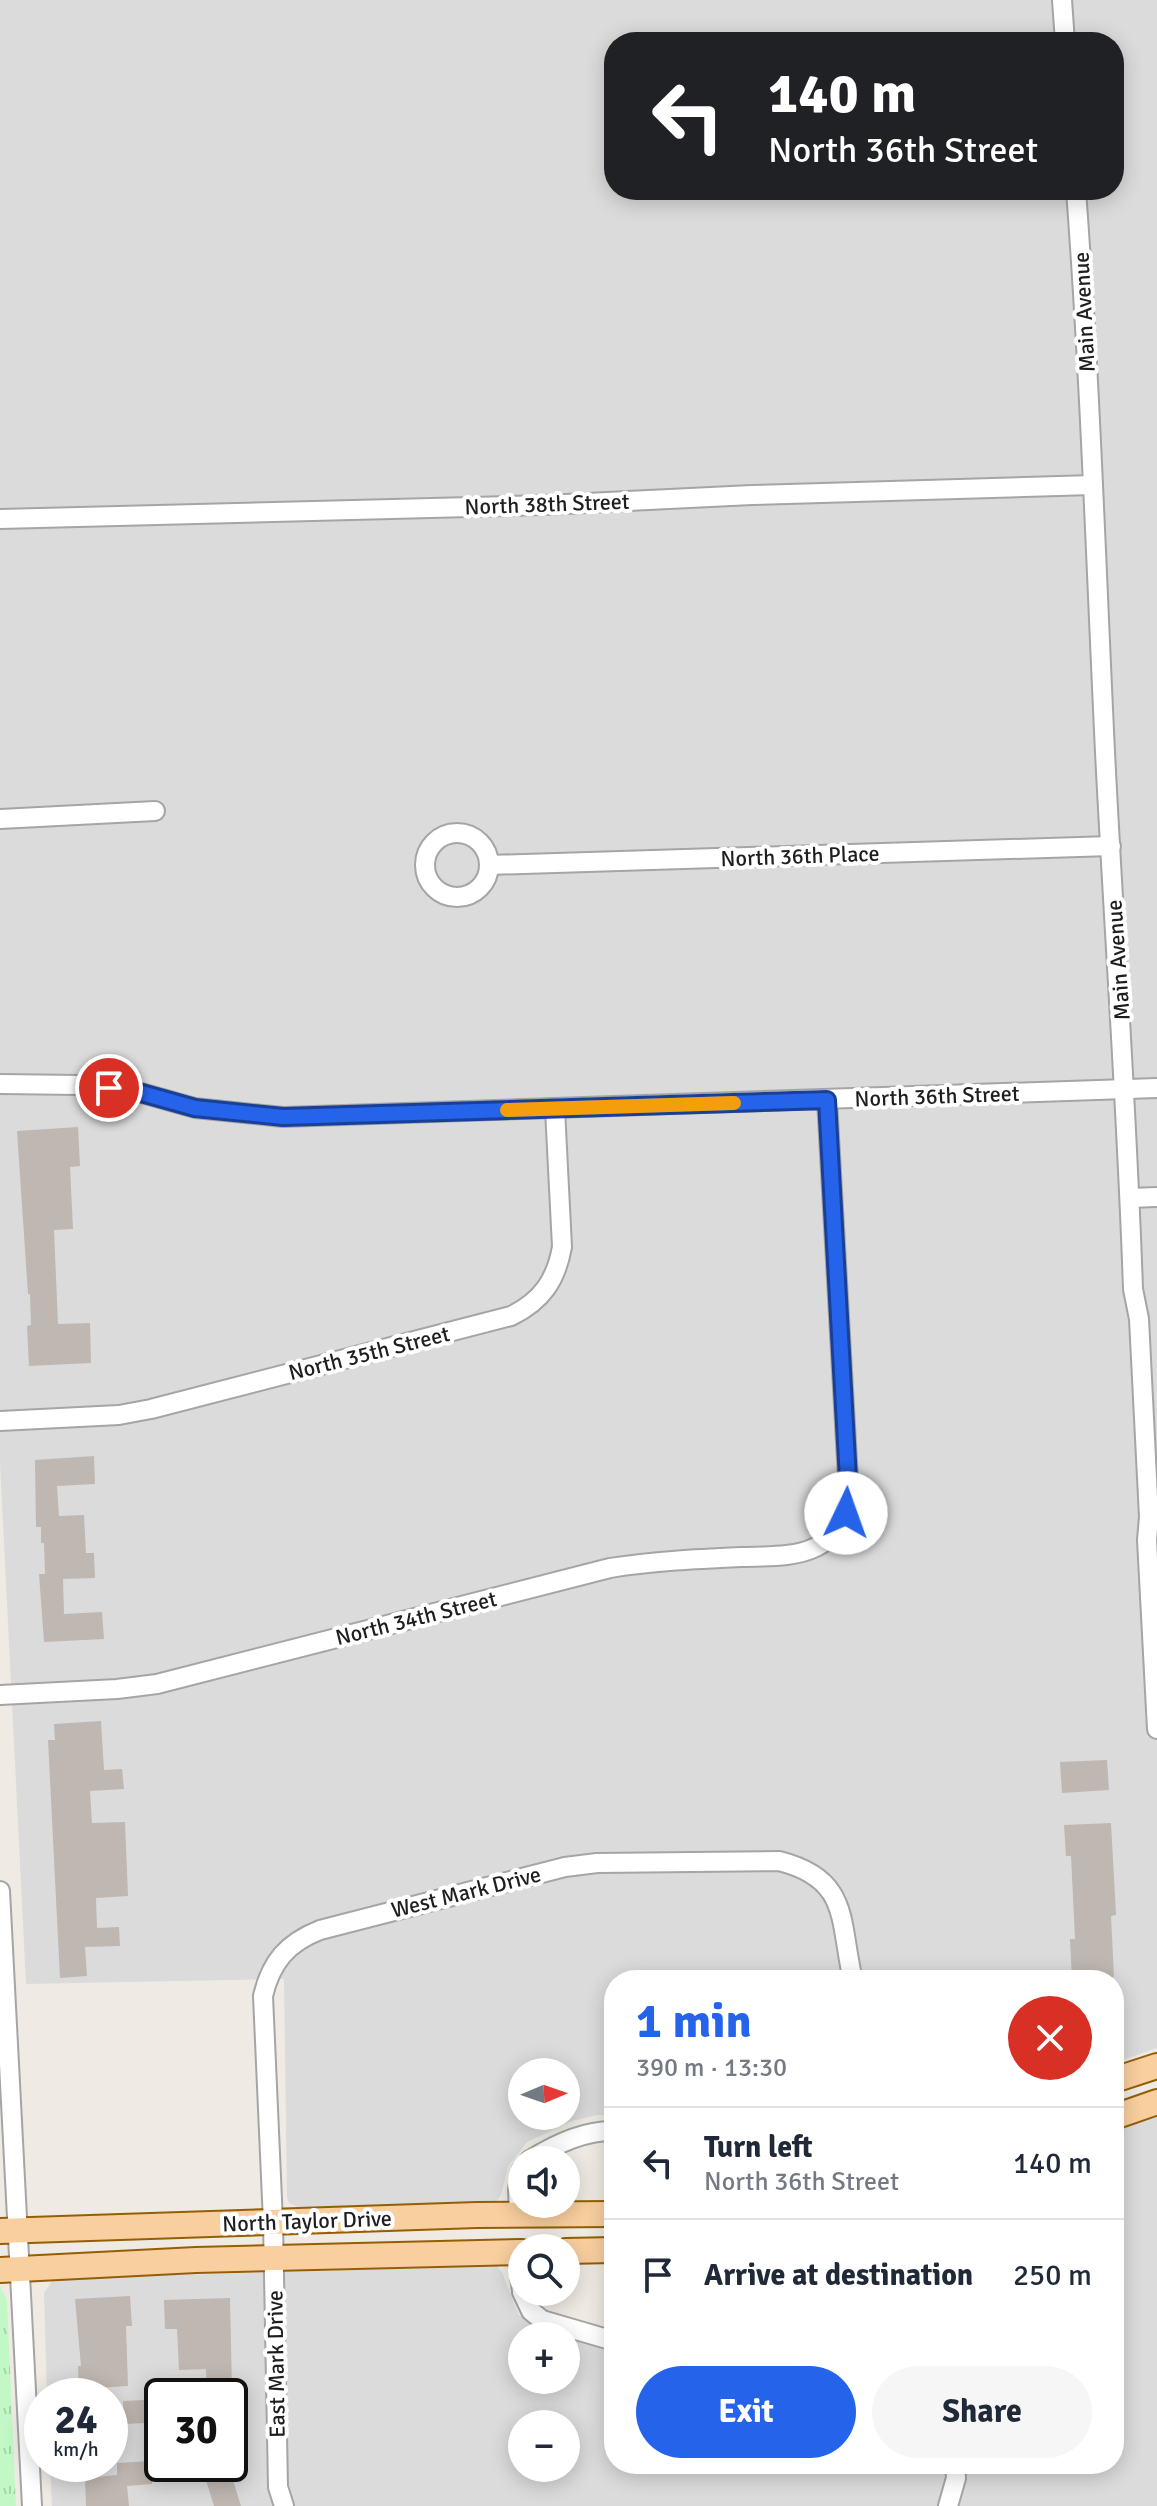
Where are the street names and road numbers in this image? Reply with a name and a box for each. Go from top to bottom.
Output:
street label: Main Avenue [1067,251,1101,373]
street label: North 38th Street [464,488,630,520]
street label: North 36th Place [720,840,880,872]
street label: Main Avenue [1100,899,1136,1021]
street label: North 36th Street [854,1080,1020,1112]
street label: North 35th Street [286,1320,453,1386]
street label: North 34th Street [333,1585,500,1651]
street label: West Mark Drive [388,1860,544,1924]
street label: North Taylor Drive [222,2205,392,2237]
street label: East Mark Drive [261,2290,291,2438]

